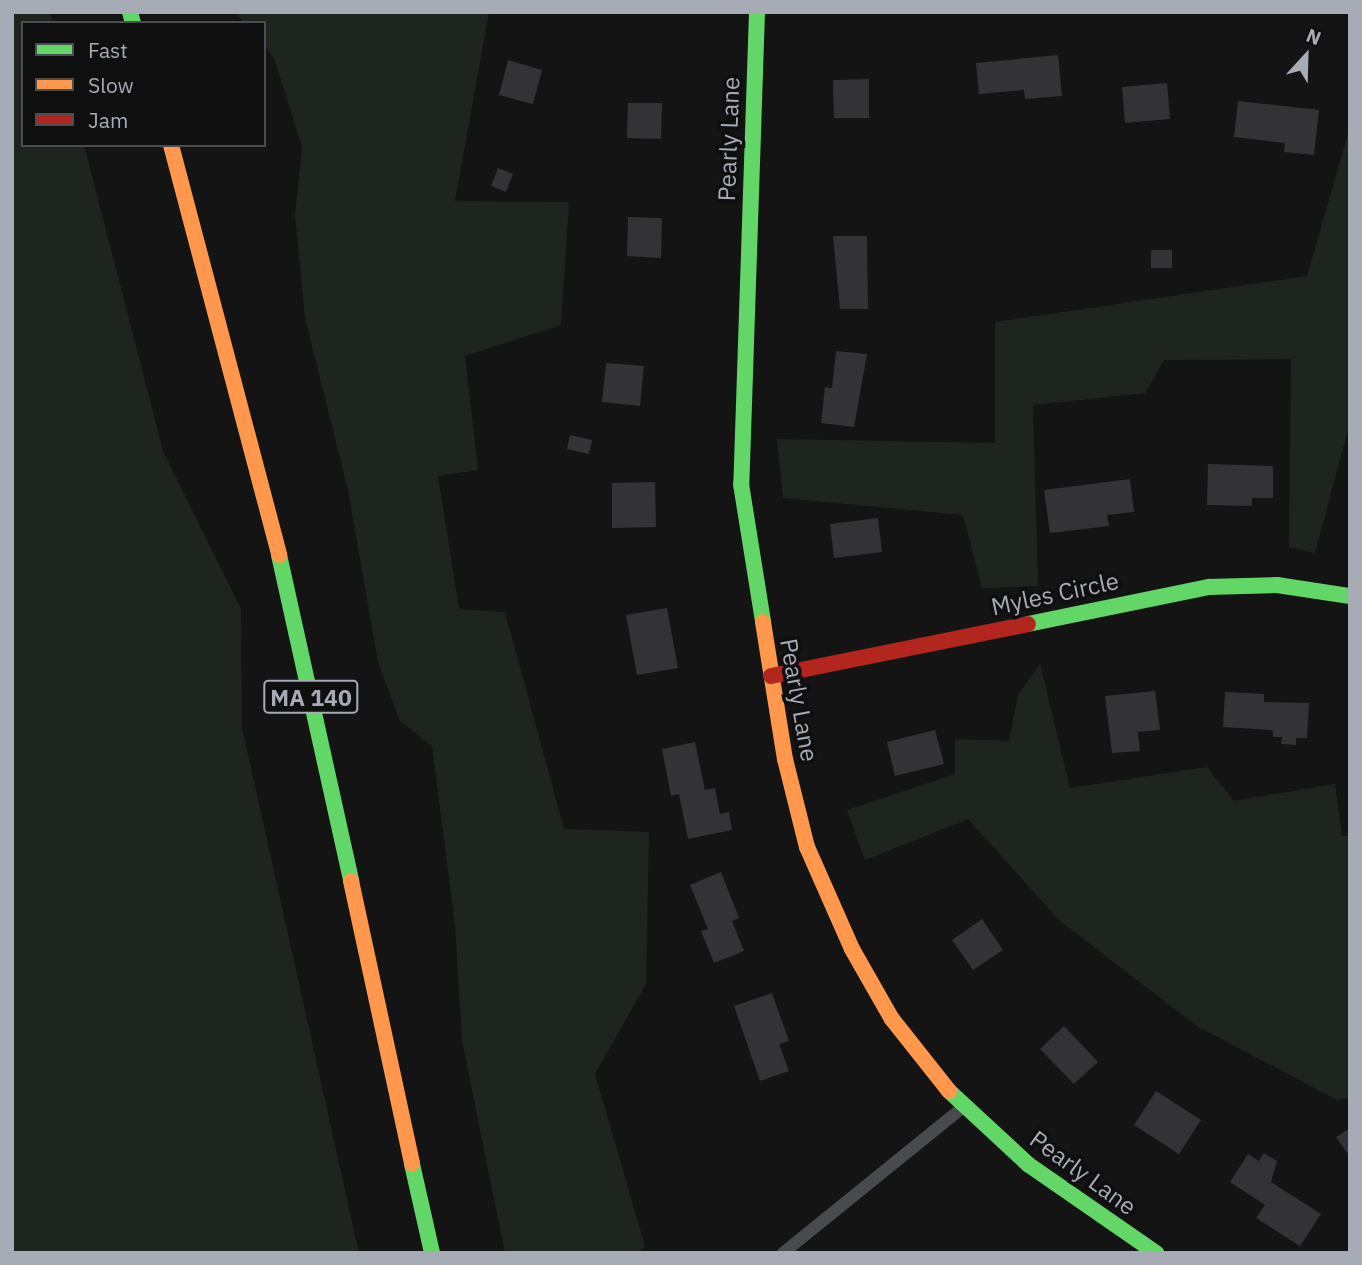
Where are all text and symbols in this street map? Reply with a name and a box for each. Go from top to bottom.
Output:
legend [21,21,266,147]
north arrow [1271,21,1341,91]
text: N [1303,23,1325,50]
text: Fast [88,36,128,64]
text: Slow [88,71,134,99]
street label: Pearly Lane [712,76,746,202]
text: Jam [88,106,128,134]
street label: Myles Circle [988,566,1122,622]
street label: Pearly Lane [774,636,824,764]
road number: MA 140 [262,678,360,716]
street label: Pearly Lane [1024,1125,1142,1221]

